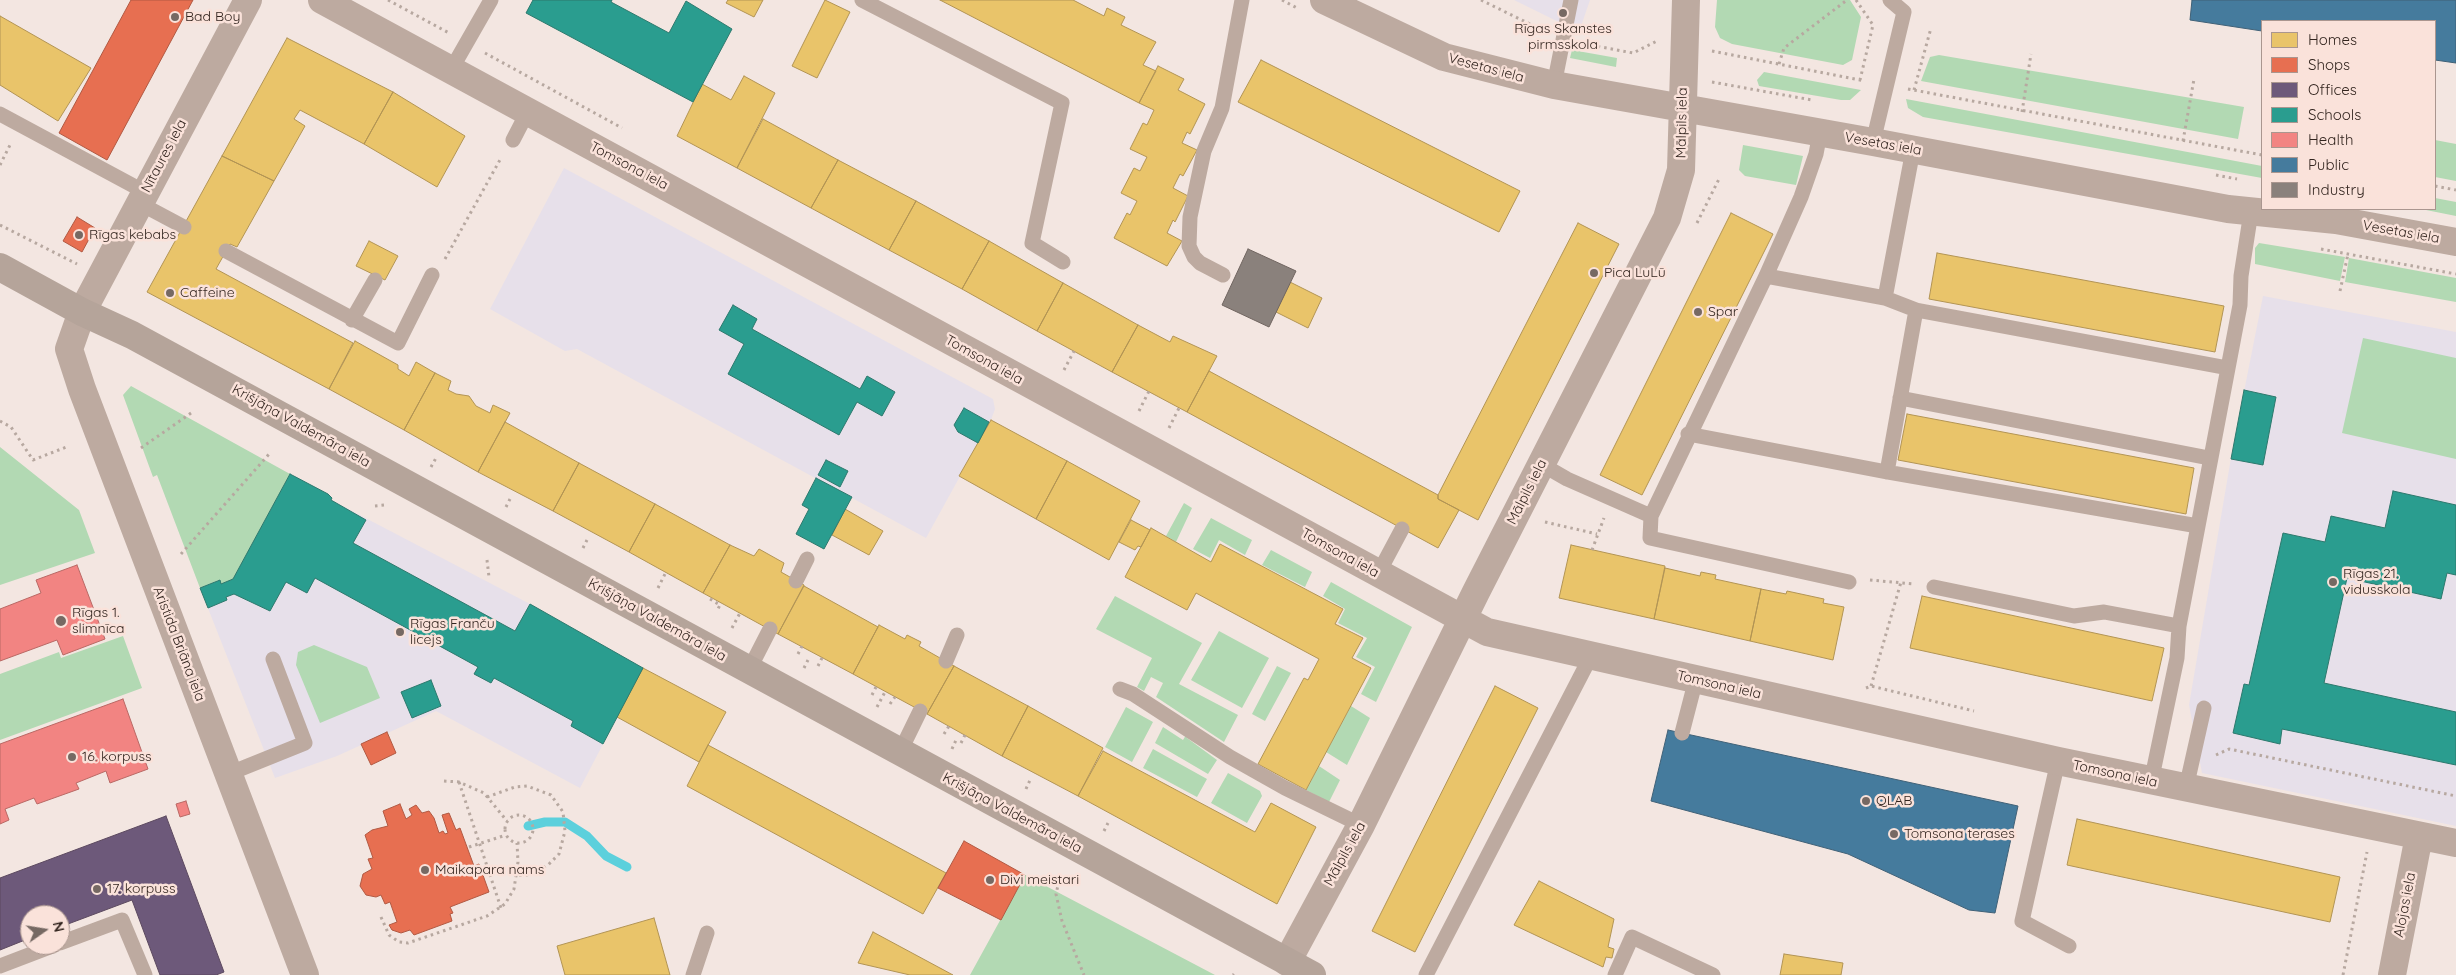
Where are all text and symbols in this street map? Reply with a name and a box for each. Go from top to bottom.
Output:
marker: Rīgas Skanstes pirmsskola [1557,7,1569,19]
place label: Bad Boy [185,9,240,25]
marker: Bad Boy [169,11,181,23]
legend [2261,20,2436,210]
place label: Rīgas Skanstes pirmsskola [1514,21,1612,54]
text: Homes [2308,30,2357,49]
street label: Vesetas iela [1446,50,1526,86]
text: Shops [2308,55,2350,74]
text: Offices [2308,80,2357,99]
street label: Mālpils iela [1673,87,1691,159]
text: Schools [2308,105,2361,124]
street label: Nītaures iela [138,117,190,195]
street label: Vesetas iela [1843,129,1923,159]
text: Health [2308,130,2353,149]
street label: Tomsona iela [587,138,671,194]
text: Public [2308,155,2349,174]
text: Industry [2308,180,2365,199]
street label: Vesetas iela [2361,217,2441,247]
place label: Rīgas kebabs [89,227,176,243]
marker: Rīgas kebabs [73,229,85,241]
place label: Pica LuLū [1604,265,1666,281]
marker: Pica LuLū [1588,267,1600,279]
place label: Caffeine [180,285,235,301]
marker: Caffeine [164,287,176,299]
place label: Spar [1708,304,1738,320]
marker: Spar [1692,306,1704,318]
street label: Tomsona iela [942,332,1026,388]
street label: Krišjāņa Valdemāra iela [229,381,373,471]
street label: Mālpils iela [1503,457,1551,527]
street label: Tomsona iela [1298,525,1382,581]
place label: Rīgas 21. vidusskola [2343,566,2411,598]
street label: Krišjāņa Valdemāra iela [585,575,729,665]
marker: Rīgas 21. vidusskola [2327,576,2339,588]
street label: Aristida Briāna iela [149,584,209,704]
place label: Rīgas 1. slimnīca [72,605,124,638]
marker: Rīgas 1. slimnīca [54,614,68,628]
place label: Rīgas Franču licejs [410,616,495,648]
marker: Rīgas Franču licejs [394,626,406,638]
street label: Tomsona iela [1675,667,1763,703]
place label: 16. korpuss [82,749,152,765]
marker: 16. korpuss [66,751,78,763]
street label: Tomsona iela [2071,757,2159,791]
street label: Krišjāņa Valdemāra iela [939,769,1085,857]
place label: QLAB [1876,793,1912,809]
marker: QLAB [1860,795,1872,807]
street label: Mālpils iela [1320,819,1370,889]
place label: Tomsona terases [1904,826,2015,842]
marker: Tomsona terases [1888,828,1900,840]
place label: Maikapara nams [435,862,544,878]
marker: Maikapara nams [419,864,431,876]
street label: Alojas iela [2390,871,2420,939]
place label: Divi meistari [1000,872,1079,888]
marker: Divi meistari [984,874,996,886]
place label: 17. korpuss [107,881,175,897]
marker: 17. korpuss [91,883,103,895]
north arrow [20,905,70,955]
text: N [49,920,69,934]

